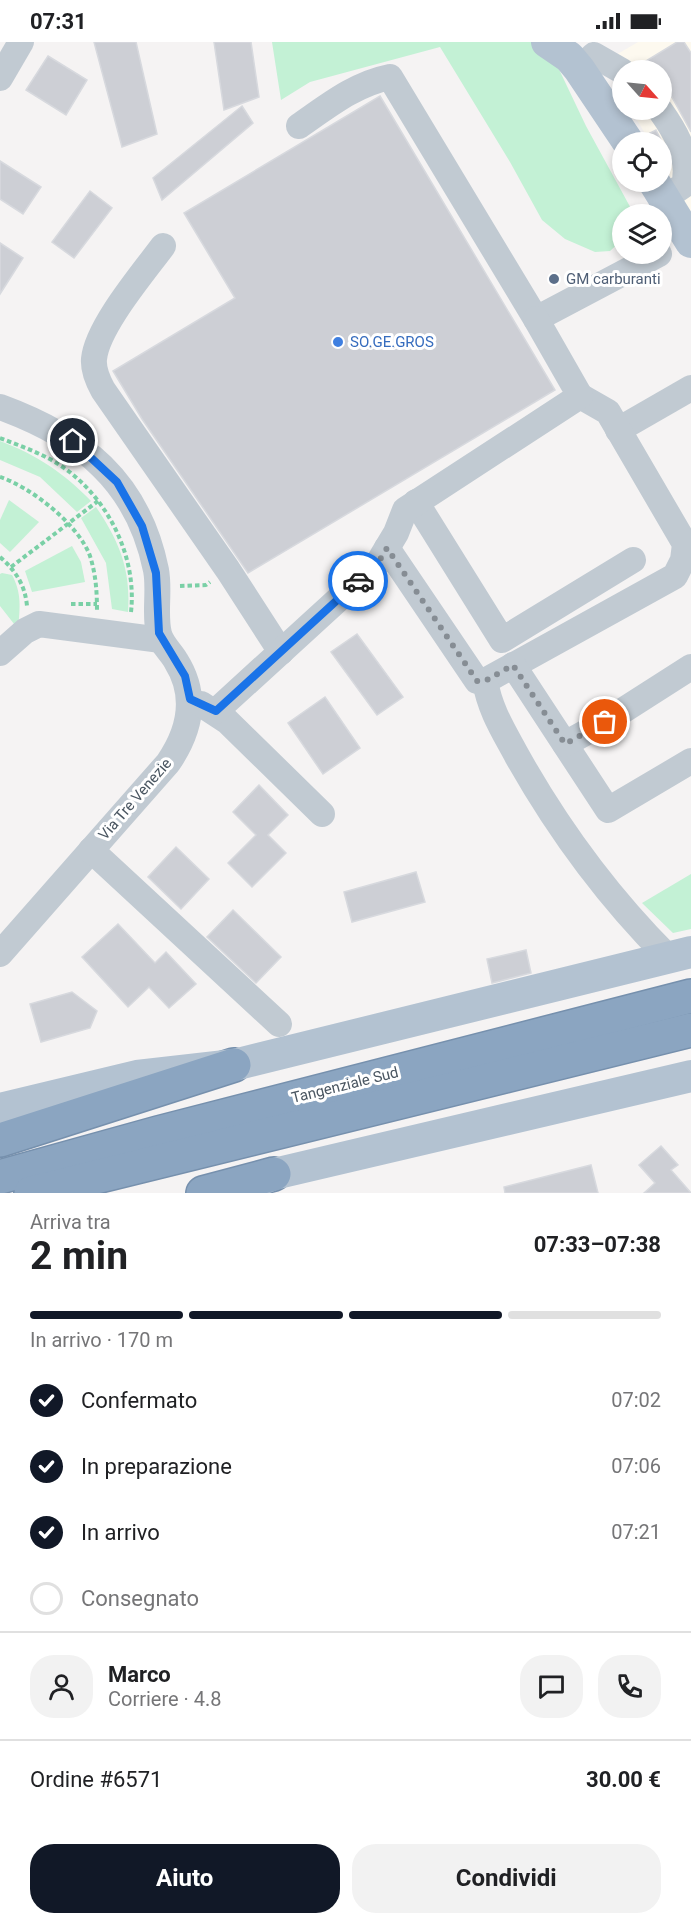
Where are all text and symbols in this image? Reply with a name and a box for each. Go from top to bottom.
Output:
text: 07:31 [30,9,87,34]
north arrow [612,60,672,120]
map controls [612,60,672,264]
button: locate [612,132,672,192]
button: layers [612,204,672,264]
place label: GM carburanti [566,270,661,288]
marker: GM carburanti [547,272,561,286]
place label: SO.GE.GROS [350,333,434,351]
marker: SO.GE.GROS [331,335,345,349]
pin [47,415,98,466]
icon: home [56,424,89,457]
courier [328,551,388,611]
icon: car [342,565,375,598]
pin [579,696,630,747]
icon: bag [588,705,621,738]
street label: Via Tre Venezie [95,754,175,844]
street label: Tangenziale Sud [290,1063,400,1107]
text: Arriva tra [30,1210,111,1234]
text: 07:33–07:38 [534,1232,661,1257]
text: 2 min [30,1233,128,1279]
text: In arrivo · 170 m [30,1328,173,1352]
icon: check [30,1384,63,1417]
text: Confermato [81,1388,197,1413]
text: 07:02 [611,1388,661,1412]
icon: check [30,1450,63,1483]
text: In preparazione [81,1454,232,1479]
text: 07:06 [611,1454,661,1478]
icon: check [30,1516,63,1549]
text: In arrivo [81,1520,160,1545]
text: 07:21 [611,1520,661,1544]
text: Consegnato [81,1586,199,1611]
button: person [30,1655,93,1718]
button: chat [520,1655,583,1718]
button: phone [598,1655,661,1718]
text: Marco [108,1662,171,1687]
text: Corriere · 4.8 [108,1687,222,1711]
text: Ordine #6571 [30,1767,162,1792]
text: 30.00 € [586,1767,661,1792]
button: Aiuto [30,1844,340,1913]
button: Condividi [352,1844,661,1913]

